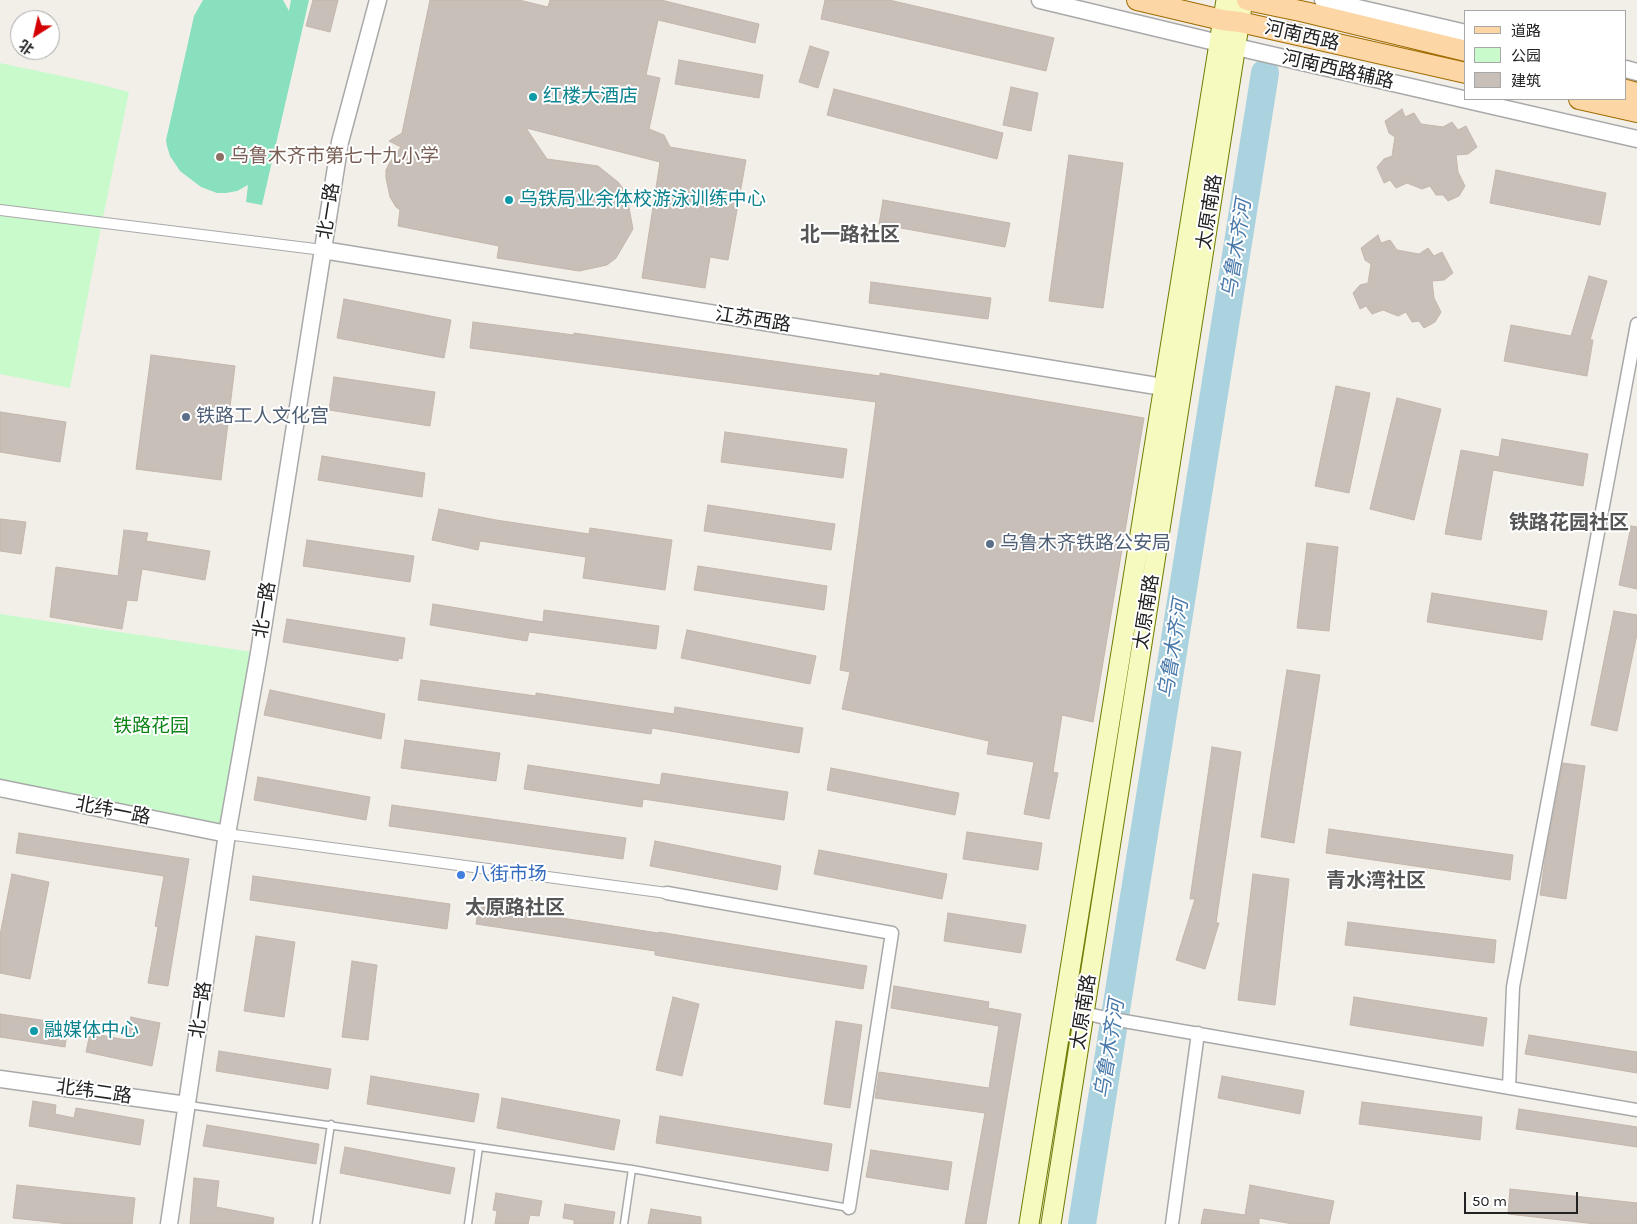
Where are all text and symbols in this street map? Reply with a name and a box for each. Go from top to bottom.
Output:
north arrow [10,10,60,60]
legend [1464,10,1627,100]
street label: 河南西路 [1262,16,1342,56]
text: 道路 [1511,22,1541,40]
text: 北 [16,36,37,58]
street label: 河南西路辅路 [1280,46,1396,94]
text: 公园 [1511,47,1541,65]
text: 建筑 [1511,72,1541,90]
place label: 红楼大酒店 [543,86,638,108]
marker: 红楼大酒店 [527,91,539,103]
place label: 乌鲁木齐市第七十九小学 [230,146,439,168]
marker: 乌鲁木齐市第七十九小学 [214,151,226,163]
street label: 太原南路 [1193,173,1227,251]
street label: 北一路 [313,181,345,241]
place label: 乌铁局业余体校游泳训练中心 [519,189,766,211]
marker: 乌铁局业余体校游泳训练中心 [503,194,515,206]
water label: 乌鲁木齐河 [1217,198,1257,300]
district label: 北一路社区 [800,223,900,247]
street label: 江苏西路 [714,303,792,337]
place label: 铁路工人文化宫 [196,406,329,428]
marker: 铁路工人文化宫 [180,411,192,423]
district label: 铁路花园社区 [1509,511,1629,535]
place label: 乌鲁木齐铁路公安局 [1000,533,1171,555]
marker: 乌鲁木齐铁路公安局 [984,538,996,550]
street label: 太原南路 [1130,573,1164,651]
street label: 北一路 [249,580,281,640]
water label: 乌鲁木齐河 [1154,598,1194,700]
park label: 铁路花园 [113,716,189,738]
street label: 北纬一路 [74,793,152,829]
place label: 八街市场 [471,864,547,886]
marker: 八街市场 [455,869,467,881]
district label: 青水湾社区 [1326,869,1426,893]
district label: 太原路社区 [465,896,565,920]
street label: 太原南路 [1067,973,1101,1051]
street label: 北一路 [186,980,216,1040]
water label: 乌鲁木齐河 [1090,998,1130,1100]
place label: 融媒体中心 [44,1020,139,1042]
marker: 融媒体中心 [28,1025,40,1037]
street label: 北纬二路 [55,1075,133,1109]
scale bar [1467,1182,1581,1214]
text: 50 m [1472,1192,1507,1210]

